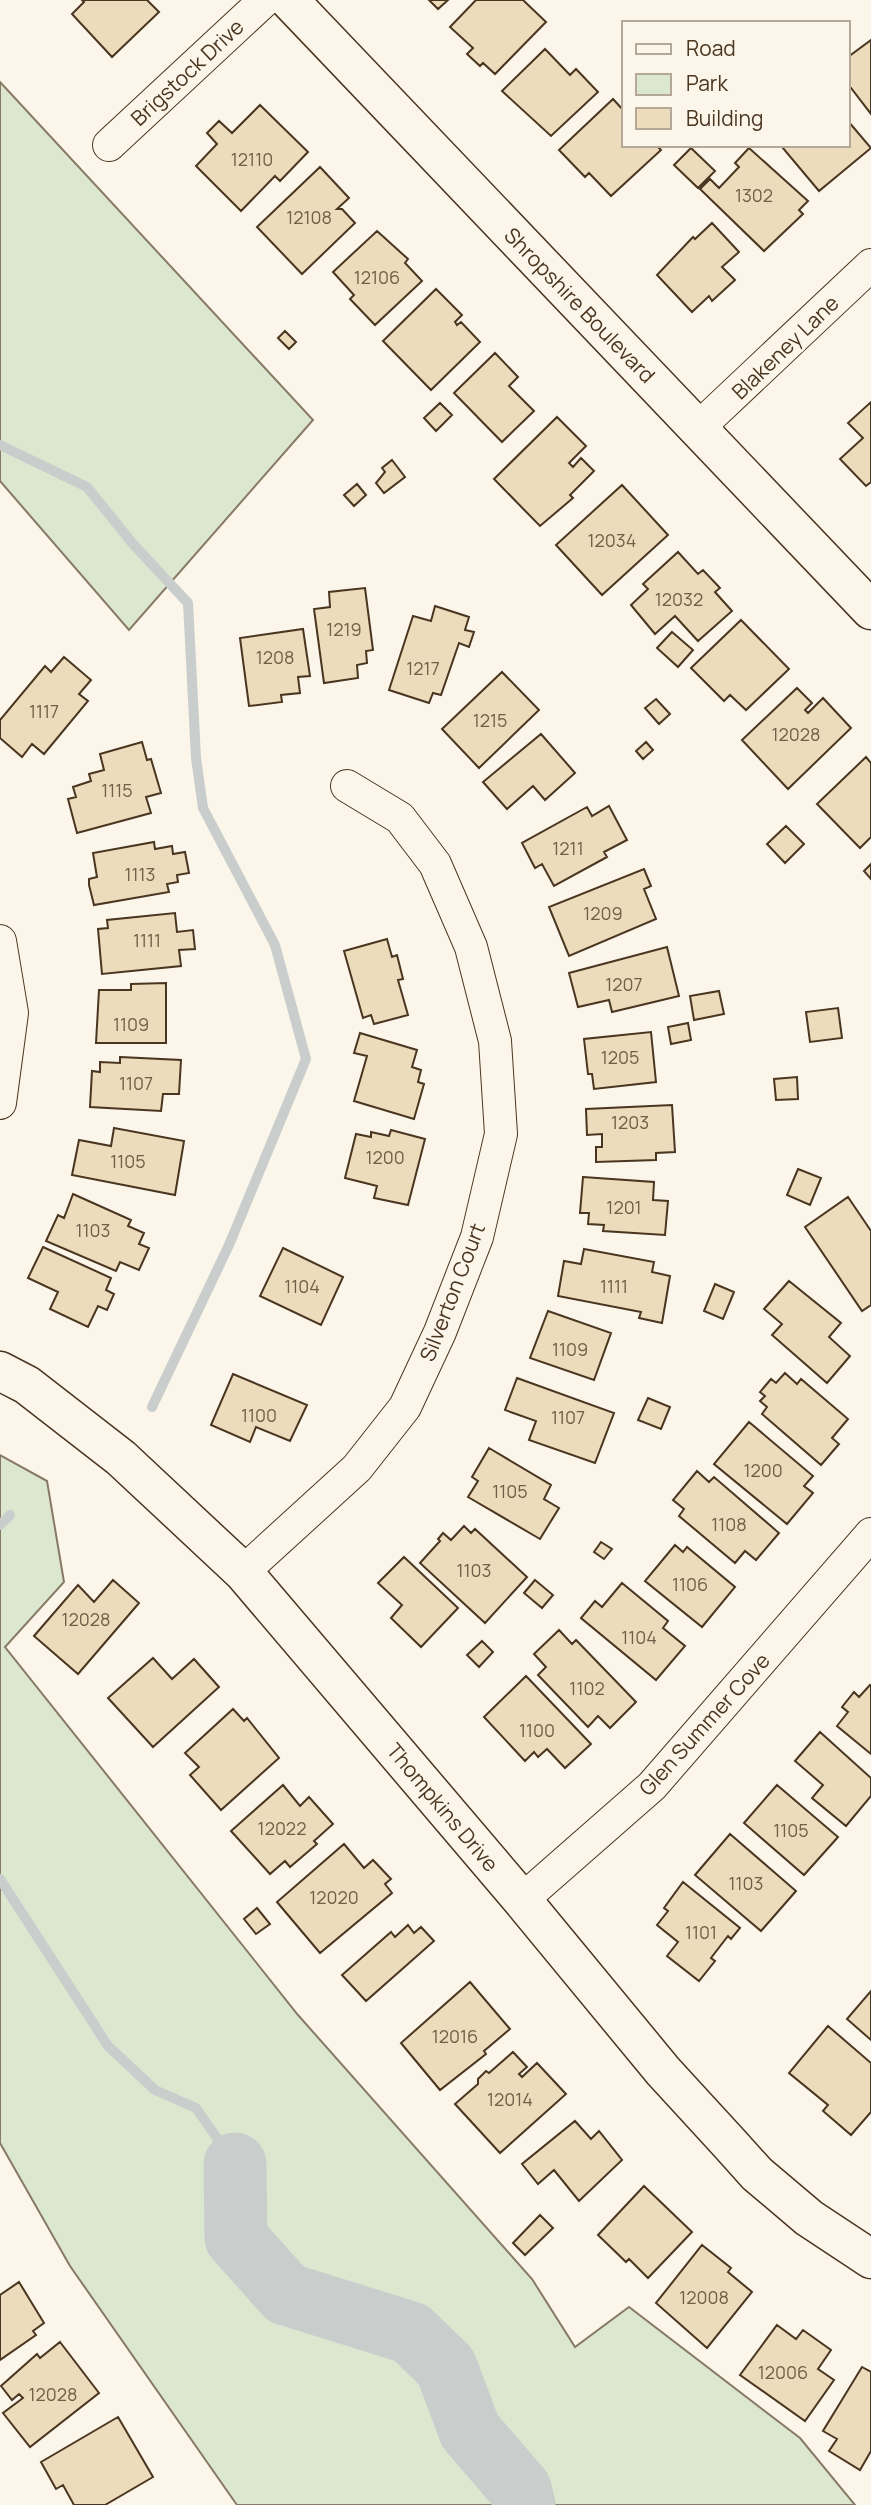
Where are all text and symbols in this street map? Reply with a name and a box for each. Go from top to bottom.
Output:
street label: Brigstock Drive [125,12,249,132]
legend [622,21,850,147]
text: Road [686,34,736,62]
text: Park [686,69,728,97]
text: Building [686,104,763,132]
house number: 12110 [231,147,273,171]
house number: 1302 [735,183,773,207]
house number: 12108 [286,205,332,229]
street label: Shropshire Boulevard [498,221,662,389]
house number: 12106 [354,265,400,289]
street label: Blakeney Lane [725,289,845,405]
house number: 12034 [588,528,636,552]
house number: 12032 [655,587,703,611]
house number: 1219 [326,617,362,641]
house number: 1208 [256,645,294,669]
house number: 1217 [406,656,440,680]
house number: 1117 [29,699,59,723]
house number: 1215 [473,708,507,732]
house number: 12028 [772,722,820,746]
house number: 1115 [101,778,133,802]
house number: 1211 [552,836,584,860]
house number: 1113 [124,862,156,886]
house number: 1209 [583,901,623,925]
house number: 1111 [133,928,161,952]
house number: 1207 [605,972,643,996]
house number: 1109 [113,1012,149,1036]
house number: 1205 [601,1045,639,1069]
house number: 1107 [119,1071,153,1095]
house number: 1203 [611,1110,649,1134]
house number: 1200 [365,1145,405,1169]
house number: 1105 [110,1149,146,1173]
house number: 1201 [606,1195,642,1219]
house number: 1103 [76,1218,110,1242]
street label: Silverton Court [413,1219,491,1365]
house number: 1104 [284,1274,320,1298]
house number: 1111 [600,1274,628,1298]
house number: 1109 [552,1337,588,1361]
house number: 1100 [241,1403,277,1427]
house number: 1107 [551,1405,585,1429]
house number: 1200 [743,1458,783,1482]
house number: 1105 [492,1479,528,1503]
house number: 1108 [711,1512,747,1536]
house number: 1103 [457,1558,491,1582]
house number: 1106 [672,1572,708,1596]
house number: 12028 [62,1607,110,1631]
house number: 1104 [621,1625,657,1649]
street label: Glen Summer Cove [632,1647,776,1801]
house number: 1102 [569,1676,605,1700]
house number: 1100 [519,1718,555,1742]
street label: Thompkins Drive [381,1737,505,1877]
house number: 12022 [258,1816,306,1840]
house number: 1105 [773,1818,809,1842]
house number: 1103 [729,1871,763,1895]
house number: 12020 [309,1885,359,1909]
house number: 1101 [685,1920,717,1944]
house number: 12016 [432,2024,478,2048]
house number: 12014 [487,2087,533,2111]
house number: 12008 [679,2285,729,2309]
house number: 12006 [758,2360,808,2384]
house number: 12028 [29,2382,77,2406]

